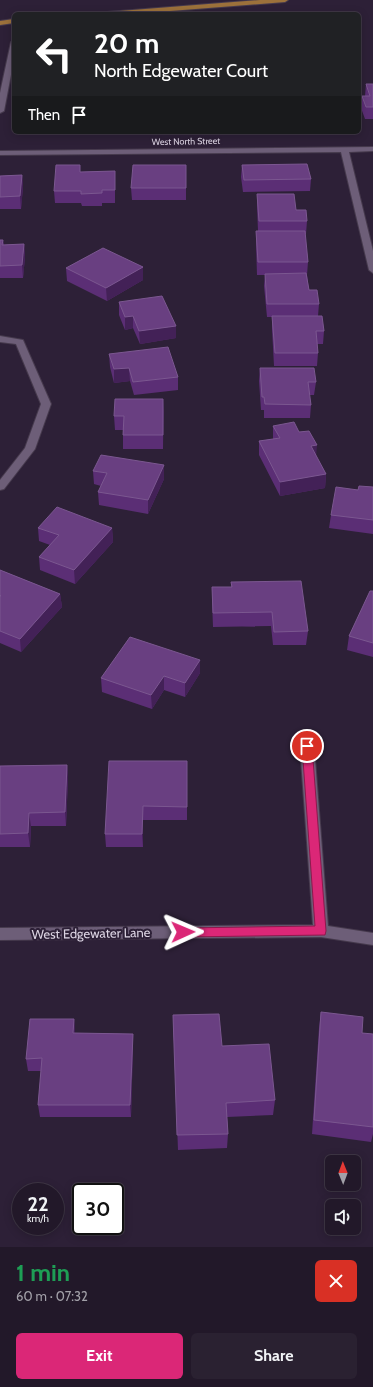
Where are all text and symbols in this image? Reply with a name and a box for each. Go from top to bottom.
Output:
text: 20 m [94,26,159,60]
icon: left [28,28,80,80]
text: North Edgewater Court [94,60,268,82]
icon: arrive [68,104,90,126]
text: Then [28,106,60,124]
street label: West North Street [152,135,220,147]
pin [290,729,324,763]
icon: arrive [296,735,318,757]
position arrow [162,911,204,953]
street label: West Edgewater Lane [32,924,151,942]
north arrow [325,1155,361,1191]
map controls [325,1155,361,1235]
speed limit sign: 30 [72,1183,124,1235]
text: 22 [27,1192,49,1216]
button: sound [325,1199,361,1235]
text: km/h [27,1212,49,1225]
text: 1 min [16,1258,70,1287]
button: close [315,1260,357,1302]
text: 60 m · 07:32 [16,1288,88,1304]
button: Exit [16,1333,183,1379]
button: Share [191,1333,357,1379]

